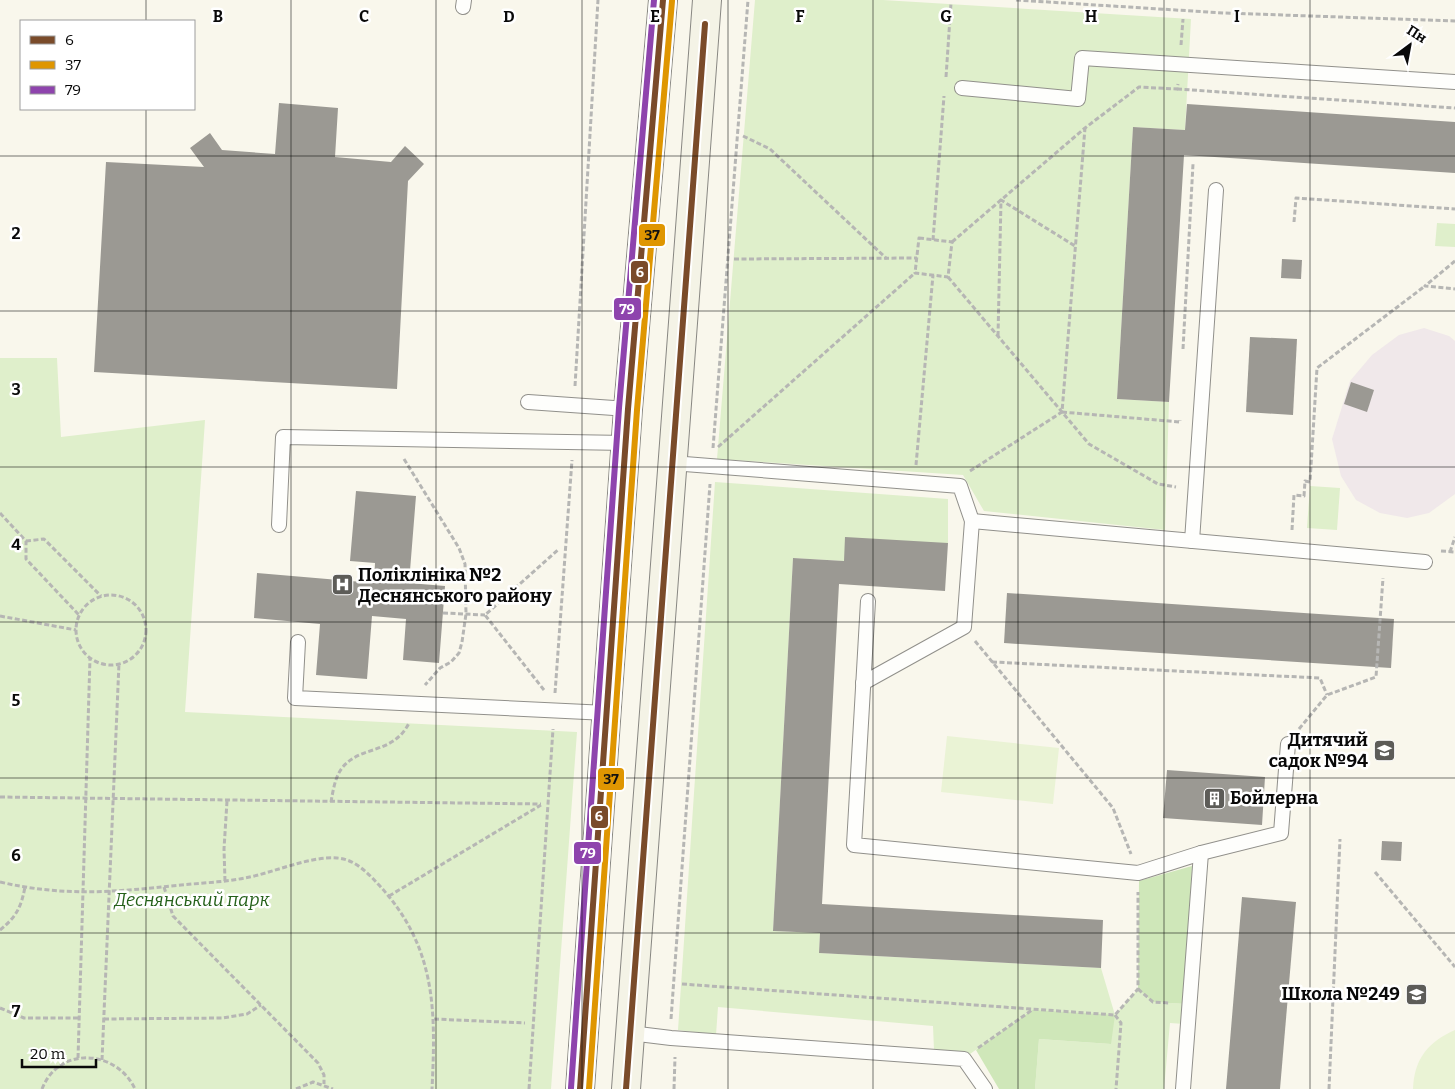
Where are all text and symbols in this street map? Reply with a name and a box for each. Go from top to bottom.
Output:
text: B [213,7,223,26]
text: C [359,7,369,26]
text: D [503,7,515,26]
text: E [650,7,660,26]
text: F [796,7,805,26]
text: G [940,7,952,26]
text: H [1085,7,1098,26]
text: I [1234,7,1240,26]
legend [20,20,195,110]
north arrow [1385,20,1435,70]
text: Пн [1404,22,1430,47]
text: 6 [65,31,74,49]
text: 37 [65,56,82,74]
text: 79 [65,81,81,99]
line badge: 37 [638,223,666,247]
text: 2 [11,224,21,243]
text: 37 [644,227,660,244]
line badge: 6 [630,260,649,284]
text: 6 [636,264,644,281]
line badge: 79 [613,297,642,321]
text: 79 [619,301,635,318]
text: 3 [11,380,21,399]
text: 4 [11,535,21,554]
place label: Поліклініка №2 Деснянського району [358,564,553,607]
hospital icon: Поліклініка №2 Деснянського району [330,573,354,597]
text: 5 [12,691,21,710]
place label: Дитячий садок №94 [1269,729,1368,772]
school or university icon: Дитячий садок №94 [1372,738,1396,762]
line badge: 37 [597,767,625,791]
text: 37 [603,771,619,788]
building icon: Бойлерна [1202,786,1226,810]
place label: Бойлерна [1230,787,1318,809]
line badge: 6 [590,805,609,829]
text: 6 [595,808,603,825]
line badge: 79 [573,841,602,865]
text: 79 [580,845,596,862]
text: 6 [11,846,21,865]
park label: Деснянський парк [112,889,270,911]
school or university icon: Школа №249 [1404,982,1428,1006]
place label: Школа №249 [1282,983,1400,1005]
text: 7 [12,1002,21,1021]
scale bar [22,1036,96,1068]
text: 20 m [30,1045,66,1063]

